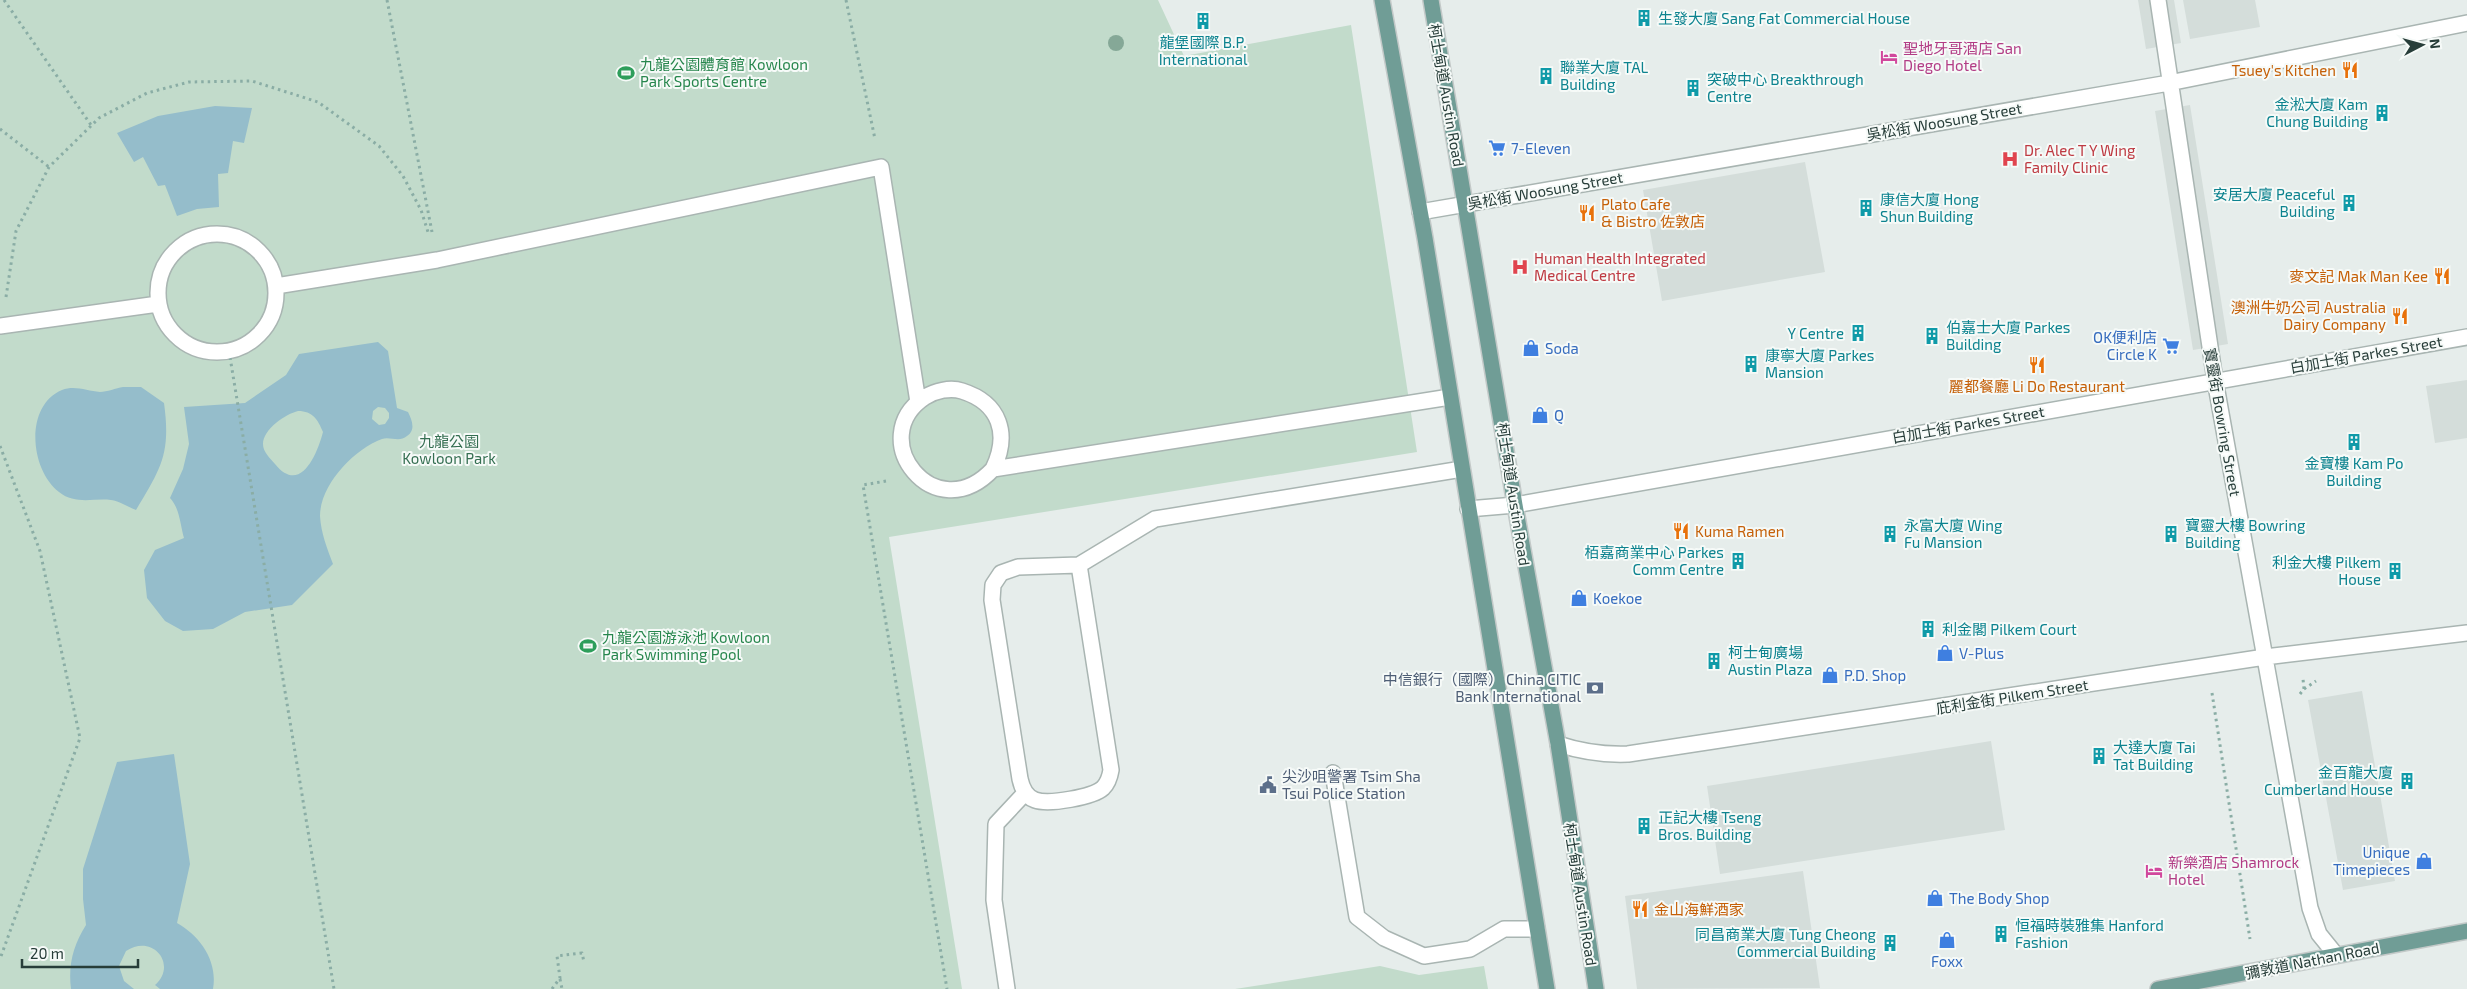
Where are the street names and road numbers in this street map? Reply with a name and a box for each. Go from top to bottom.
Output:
street label: 柯士甸道 Austin Road [1426,22,1468,168]
street label: 吳松街 Woosung Street [1865,98,2023,144]
street label: 吳松街 Woosung Street [1466,167,1624,213]
street label: 白加士街 Parkes Street [2288,332,2444,376]
street label: 寶靈街 Bowring Street [2201,346,2245,498]
street label: 白加士街 Parkes Street [1890,402,2046,446]
street label: 柯士甸道 Austin Road [1494,421,1534,567]
street label: 庇利金街 Pilkem Street [1935,675,2090,717]
street label: 柯士甸道 Austin Road [1561,821,1601,967]
street label: 彌敦道 Nathan Road [2243,938,2381,982]

